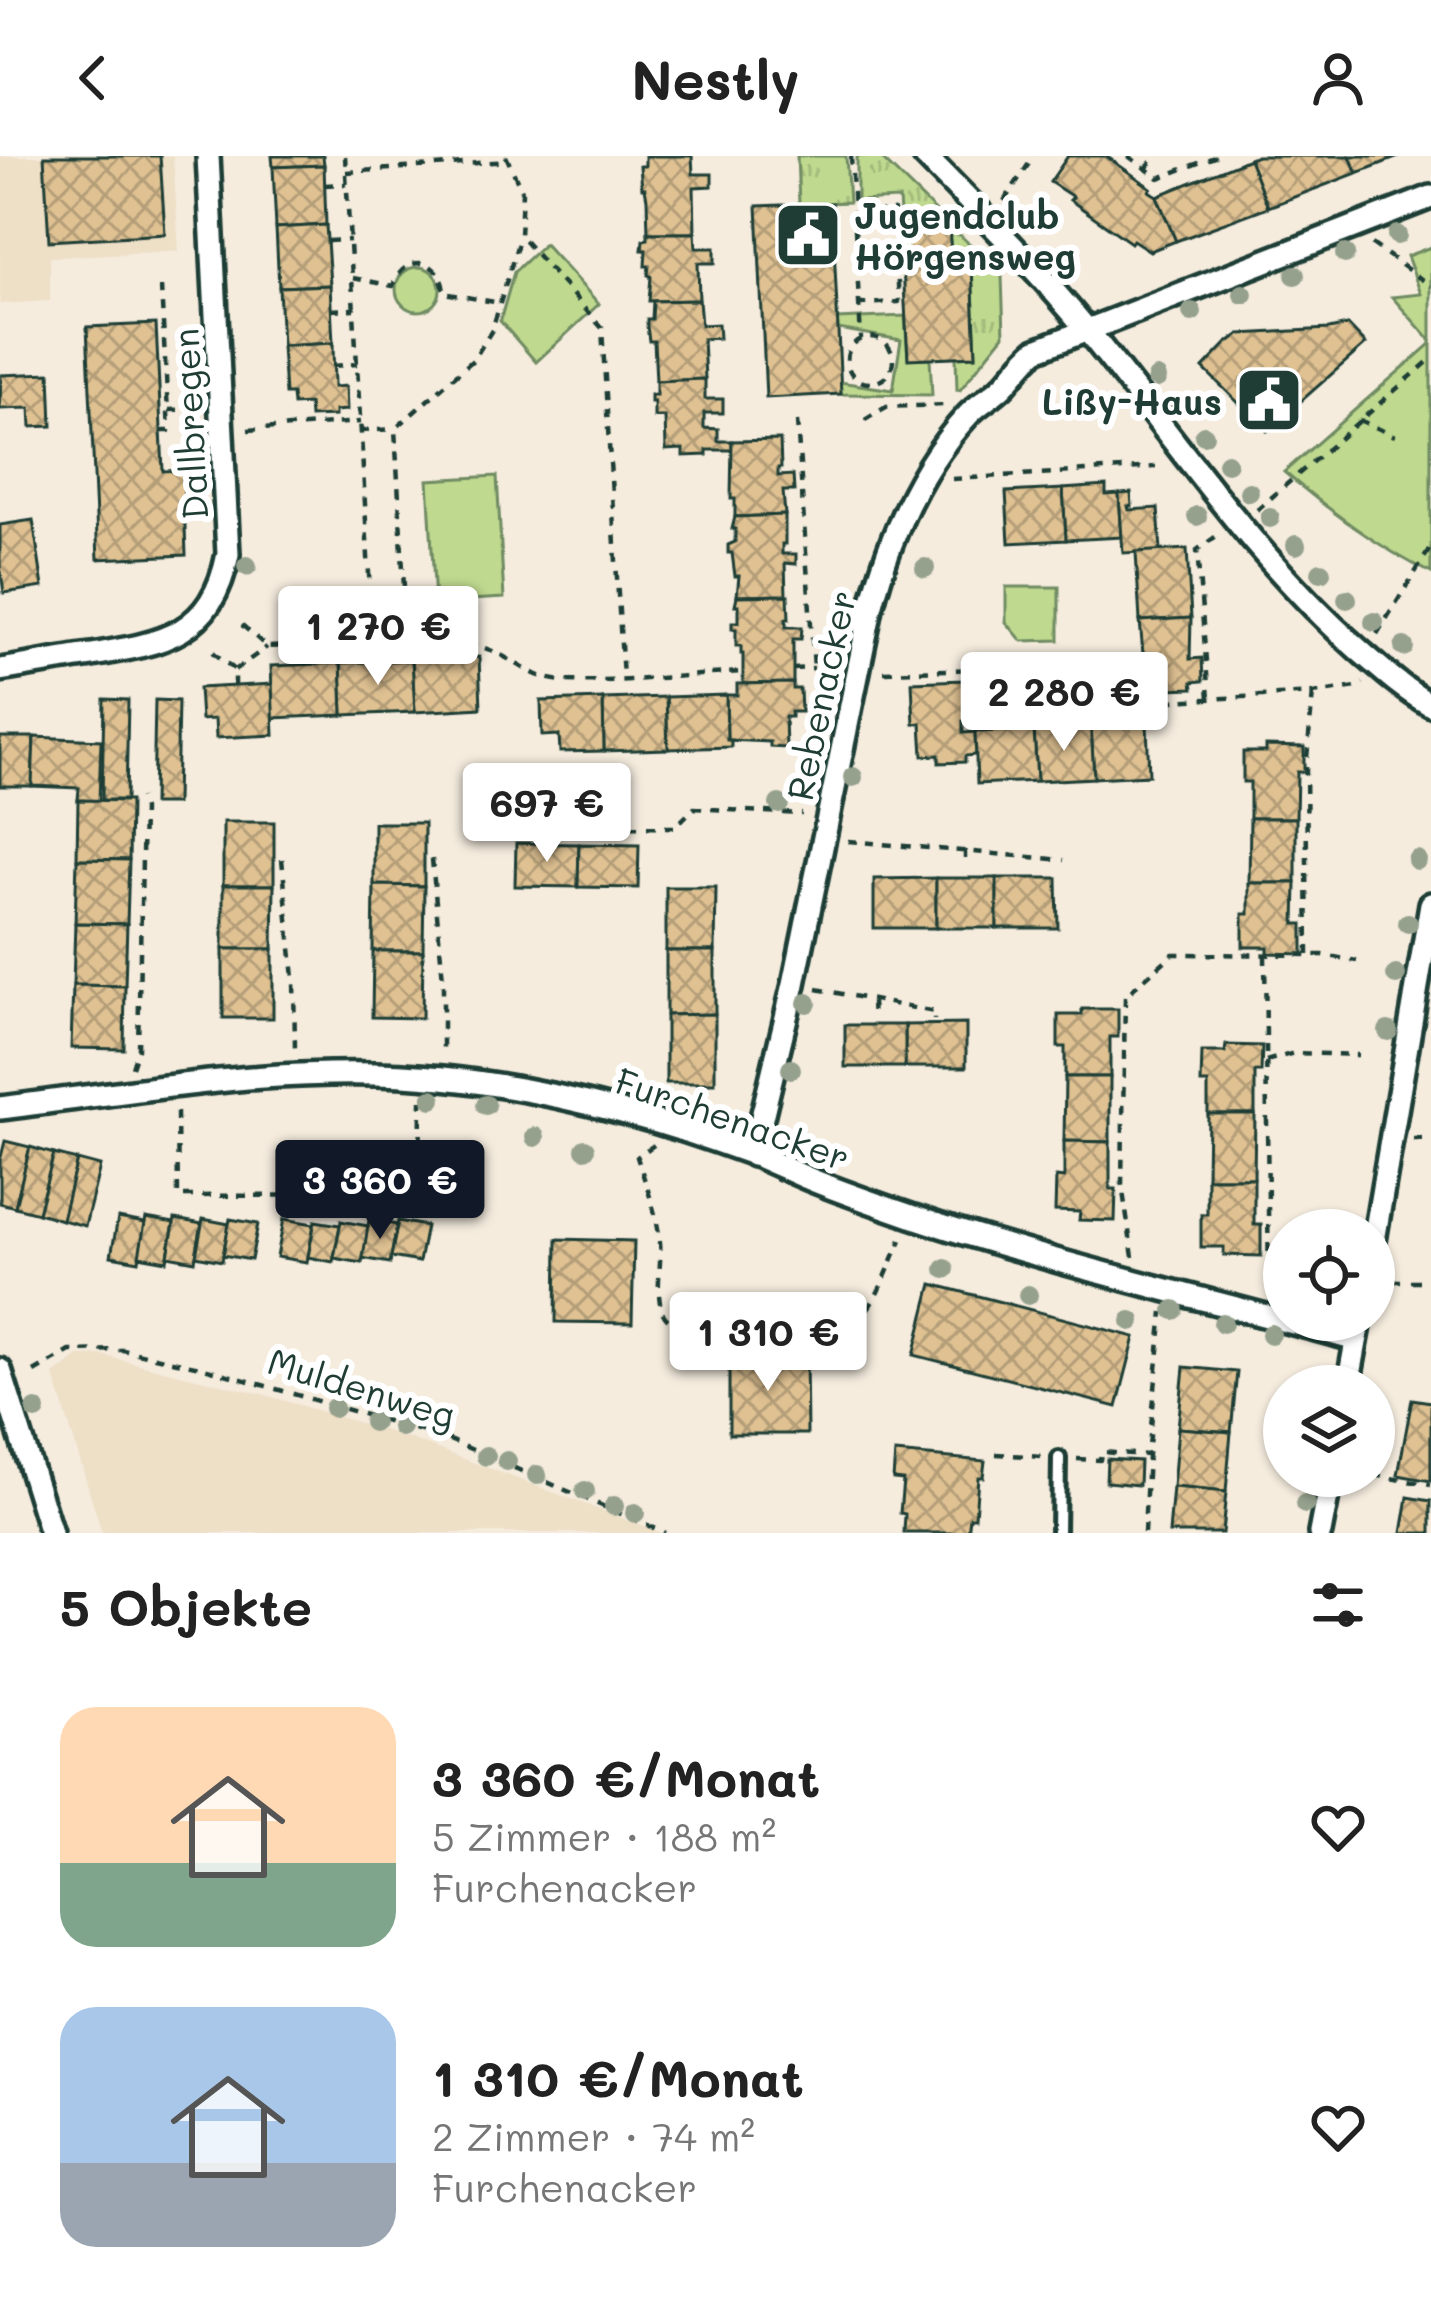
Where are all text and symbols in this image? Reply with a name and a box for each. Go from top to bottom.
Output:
text: Nestly [631,43,800,114]
icon: back [60,45,126,111]
icon: person [1305,45,1371,111]
place label: Jugendclub Hörgensweg [854,191,1076,279]
public building icon: Jugendclub Hörgensweg [773,200,843,270]
street label: Dallbregen [161,327,217,521]
public building icon: Lißy-Haus [1234,365,1304,435]
place label: Lißy-Haus [1042,377,1222,425]
pin: 1 270 € [267,586,489,688]
street label: Rebenacker [775,586,865,804]
text: 1 270 € [305,599,451,650]
pin: 2 280 € [953,652,1175,754]
text: 2 280 € [988,665,1140,716]
pin: 697 € [463,763,631,865]
text: 697 € [490,776,604,827]
street label: Furchenacker [610,1056,856,1180]
pin: 3 360 € [269,1140,491,1242]
text: 3 360 € [302,1153,458,1204]
map controls [1263,1209,1395,1497]
button: locate [1263,1209,1395,1341]
pin: 1 310 € [657,1292,879,1394]
text: 1 310 € [697,1305,839,1356]
street label: Muldenweg [263,1336,461,1438]
button: layers [1263,1365,1395,1497]
text: 5 Objekte [60,1572,312,1639]
icon: filters [1305,1572,1371,1638]
text: 3 360 €/Monat [432,1743,820,1810]
icon: home [156,1755,300,1899]
icon: heart [1305,1794,1371,1860]
text: 5 Zimmer · 188 m² [432,1810,776,1861]
text: Furchenacker [432,1861,697,1912]
text: 1 310 €/Monat [432,2043,804,2110]
icon: home [156,2055,300,2199]
icon: heart [1305,2094,1371,2160]
text: 2 Zimmer · 74 m² [432,2110,755,2161]
text: Furchenacker [432,2161,697,2212]

